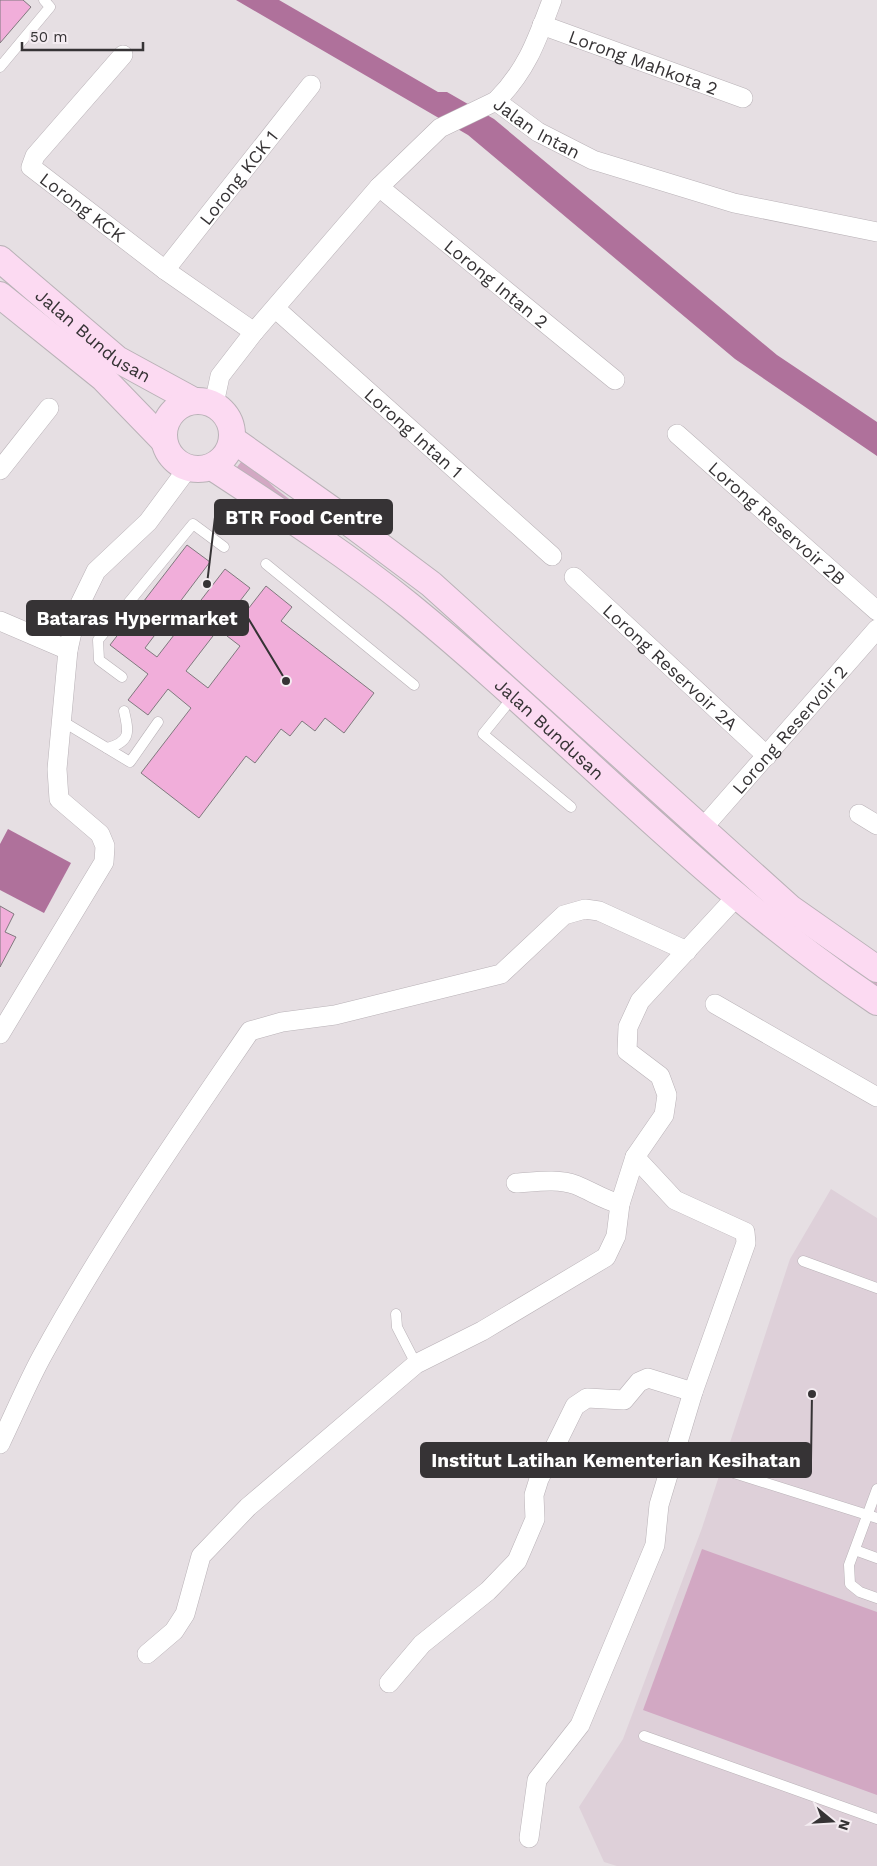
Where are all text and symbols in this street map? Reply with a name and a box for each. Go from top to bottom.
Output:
scale bar [22,20,144,52]
street label: Lorong Mahkota 2 [566,25,721,99]
text: 50 m [30,28,67,46]
street label: Jalan Intan [490,93,584,162]
street label: Lorong KCK 1 [195,126,282,229]
street label: Lorong KCK [36,168,130,246]
street label: Lorong Intan 2 [441,235,553,332]
street label: Jalan Bundusan [32,284,155,386]
street label: Lorong Intan 1 [361,383,467,482]
street label: Lorong Reservoir 2B [705,457,850,589]
callout: BTR Food Centre [215,500,392,534]
text: BTR Food Centre [225,506,383,529]
street label: Lorong Reservoir 2A [599,599,742,734]
callout: Bataras Hypermarket [27,601,248,635]
text: Bataras Hypermarket [36,607,238,630]
street label: Lorong Reservoir 2 [727,661,851,798]
street label: Jalan Bundusan [491,673,609,784]
callout: Institut Latihan Kementerian Kesihatan [421,1443,811,1477]
text: Institut Latihan Kementerian Kesihatan [431,1449,801,1472]
north arrow [807,1796,857,1846]
text: N [835,1818,854,1832]

